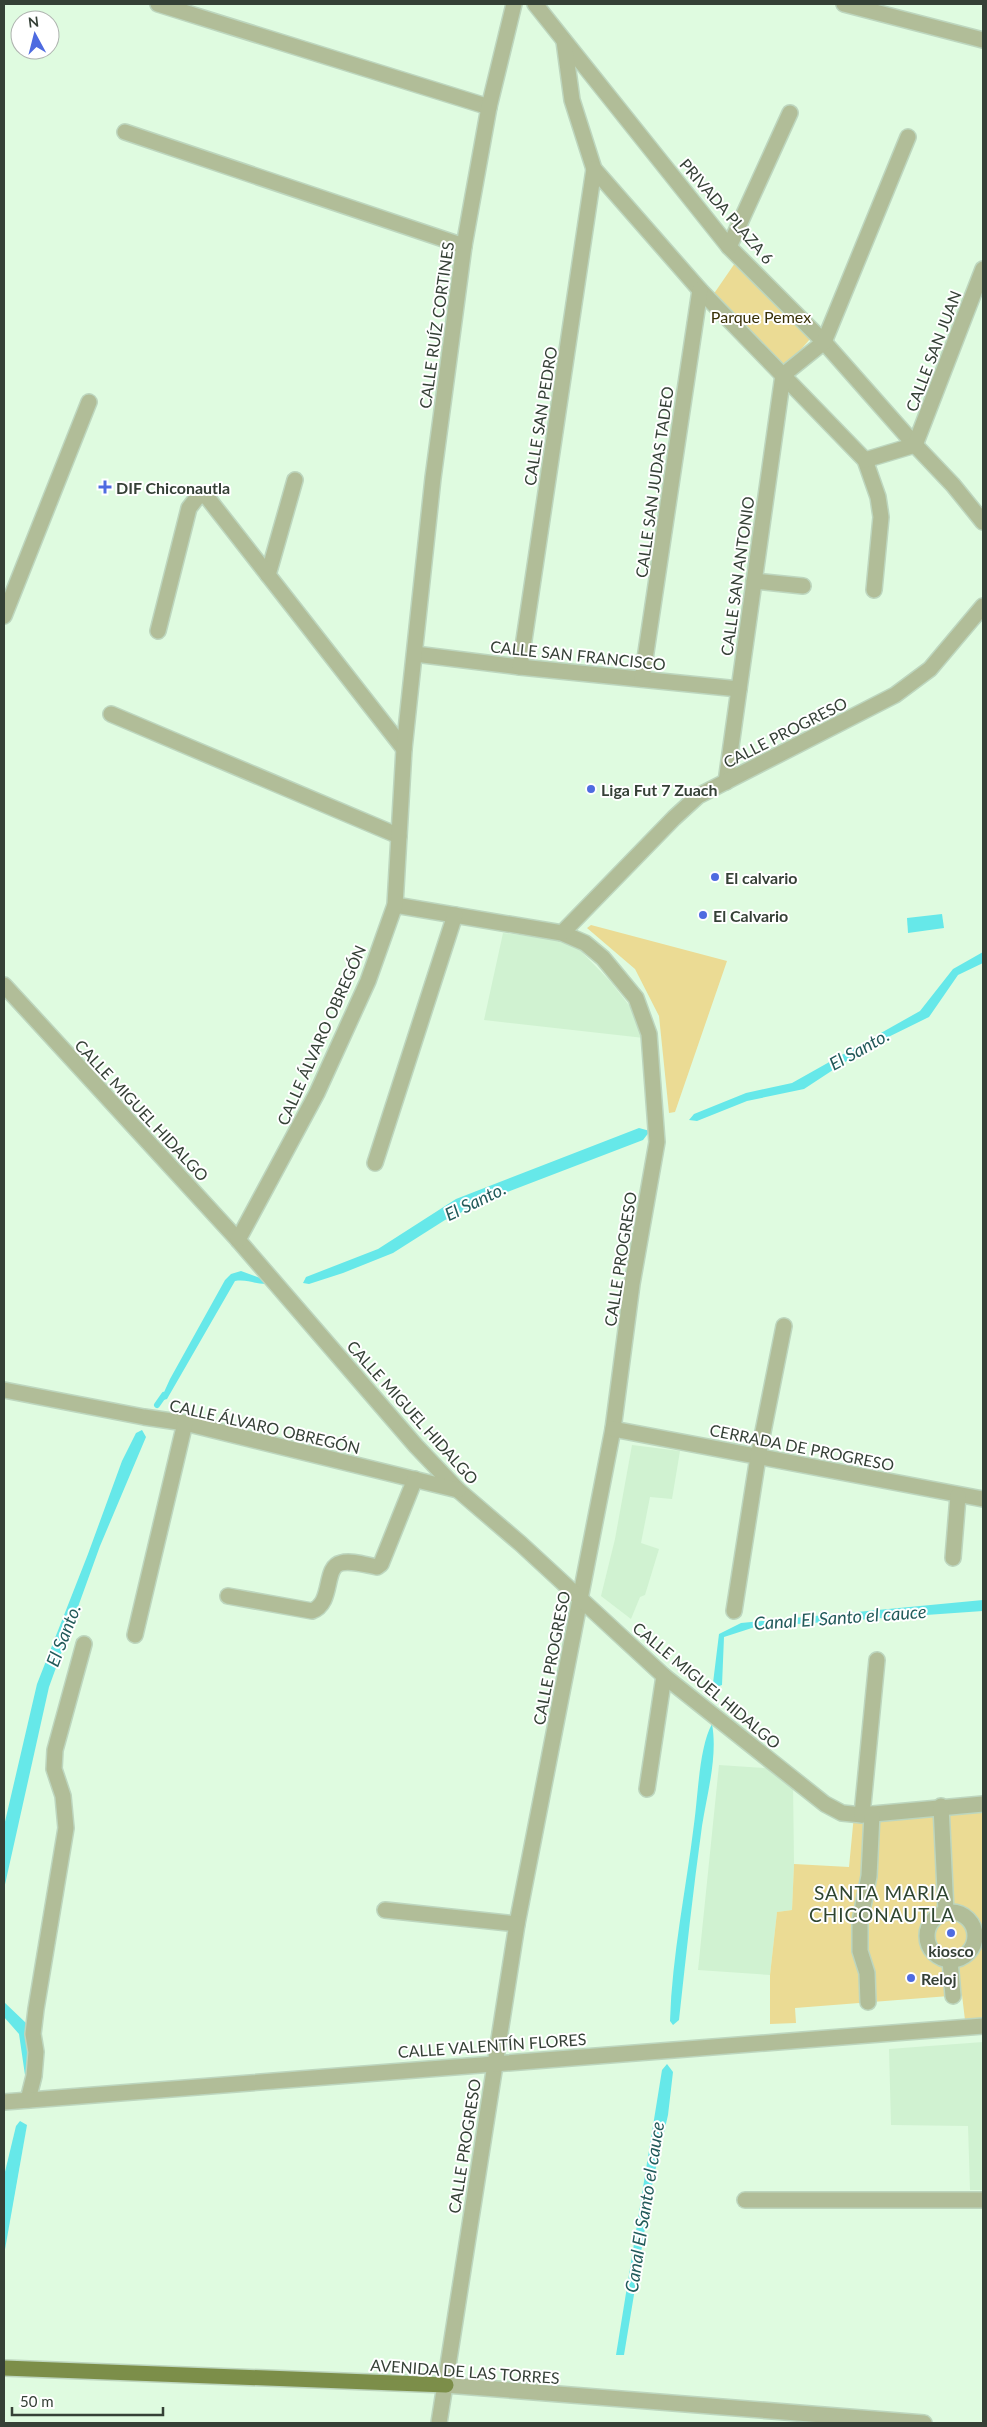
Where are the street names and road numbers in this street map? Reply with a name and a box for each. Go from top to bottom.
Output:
street label: PRIVADA PLAZA 6 [676,155,778,267]
street label: CALLE RUÍZ CORTINES [415,240,457,410]
street label: CALLE SAN JUAN [901,288,965,414]
street label: CALLE SAN PEDRO [520,345,560,487]
street label: CALLE SAN JUDAS TADEO [631,385,677,579]
street label: CALLE SAN ANTONIO [716,495,758,657]
street label: CALLE SAN FRANCISCO [489,636,667,674]
street label: CALLE PROGRESO [720,693,850,771]
street label: CALLE ÁLVARO OBREGÓN [273,942,369,1128]
street label: CALLE MIGUEL HIDALGO [71,1035,213,1185]
street label: CALLE PROGRESO [600,1190,640,1328]
street label: CALLE MIGUEL HIDALGO [343,1336,483,1488]
street label: CALLE ÁLVARO OBREGÓN [168,1395,362,1457]
street label: CERRADA DE PROGRESO [708,1420,896,1474]
street label: CALLE PROGRESO [529,1589,573,1727]
street label: CALLE MIGUEL HIDALGO [629,1618,785,1752]
street label: CALLE VALENTÍN FLORES [397,2029,587,2061]
street label: CALLE PROGRESO [444,2077,484,2215]
street label: AVENIDA DE LAS TORRES [370,2355,560,2387]

